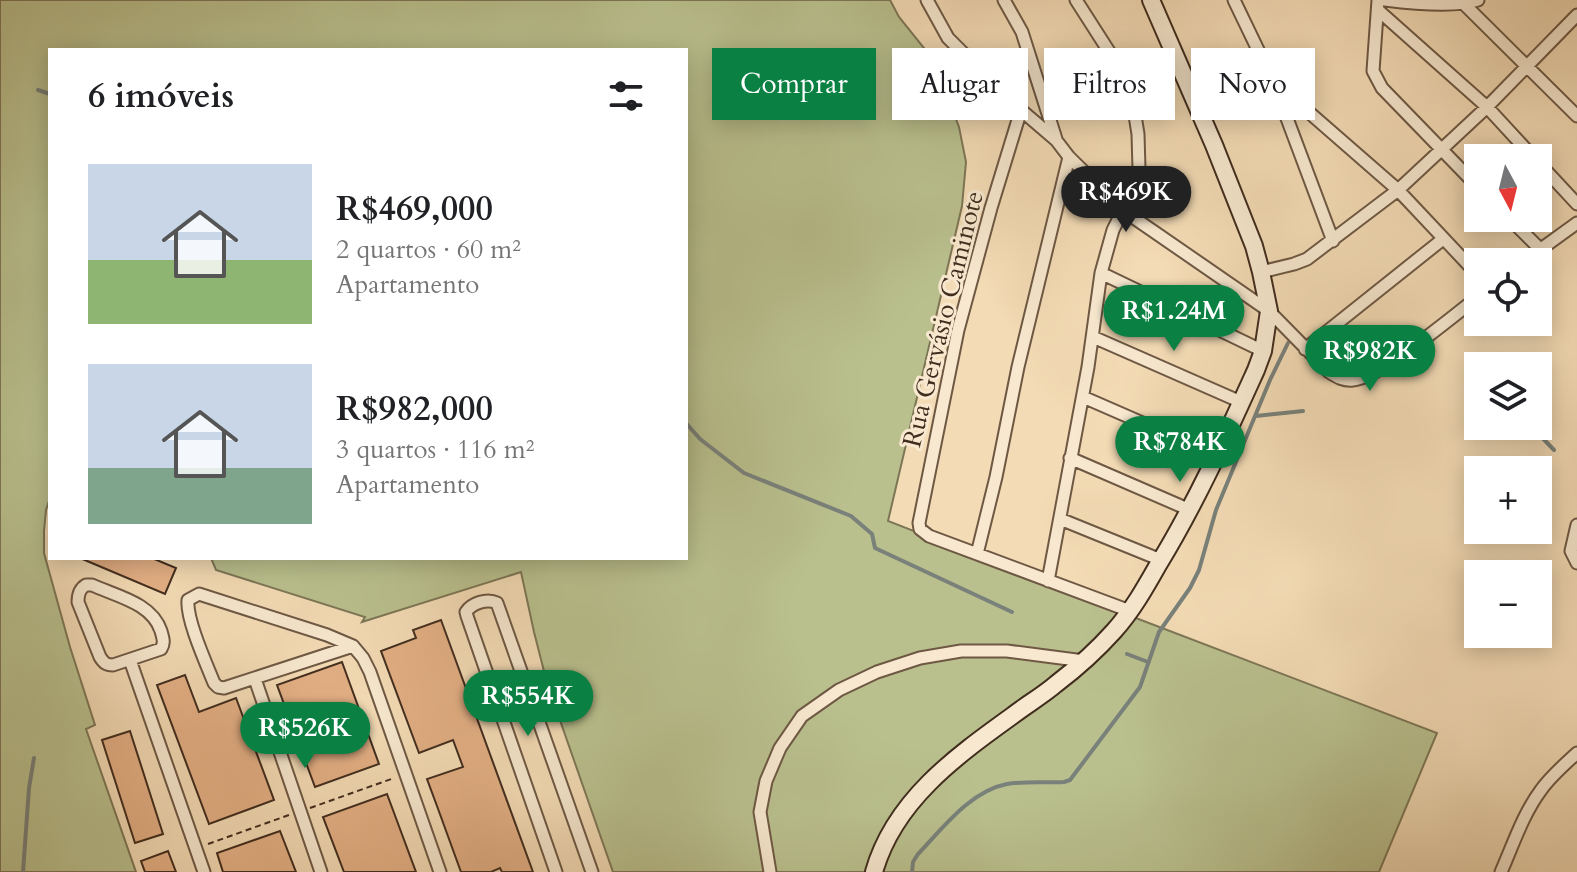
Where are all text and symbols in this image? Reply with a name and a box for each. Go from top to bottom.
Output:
chip: Comprar [712,48,876,120]
chip: Alugar [892,48,1028,120]
chip: Filtros [1044,48,1175,120]
chip: Novo [1191,48,1315,120]
text: 6 imóveis [88,73,234,119]
icon: filters [604,74,648,118]
north arrow [1464,144,1552,232]
map controls [1464,144,1552,648]
pin: R$469K [1061,166,1191,234]
text: R$469K [1079,174,1173,209]
text: R$469,000 [336,186,493,232]
street label: Rua Gervásio Caminote [894,187,992,451]
icon: home [152,196,248,292]
text: 2 quartos · 60 m² [336,232,521,267]
button: locate [1464,248,1552,336]
text: Apartamento [336,267,479,302]
pin: R$1.24M [1100,285,1248,353]
text: R$1.24M [1121,293,1227,328]
pin: R$982K [1305,325,1435,393]
text: R$982K [1323,333,1417,368]
button: layers [1464,352,1552,440]
text: R$982,000 [336,386,493,432]
icon: home [152,396,248,492]
pin: R$784K [1115,416,1245,484]
text: R$784K [1133,424,1227,459]
text: 3 quartos · 116 m² [336,432,534,467]
button: + [1464,456,1552,544]
text: Apartamento [336,467,479,502]
button: − [1464,560,1552,648]
pin: R$554K [463,670,593,738]
text: R$554K [481,678,575,713]
pin: R$526K [240,702,370,770]
text: R$526K [258,710,352,745]

